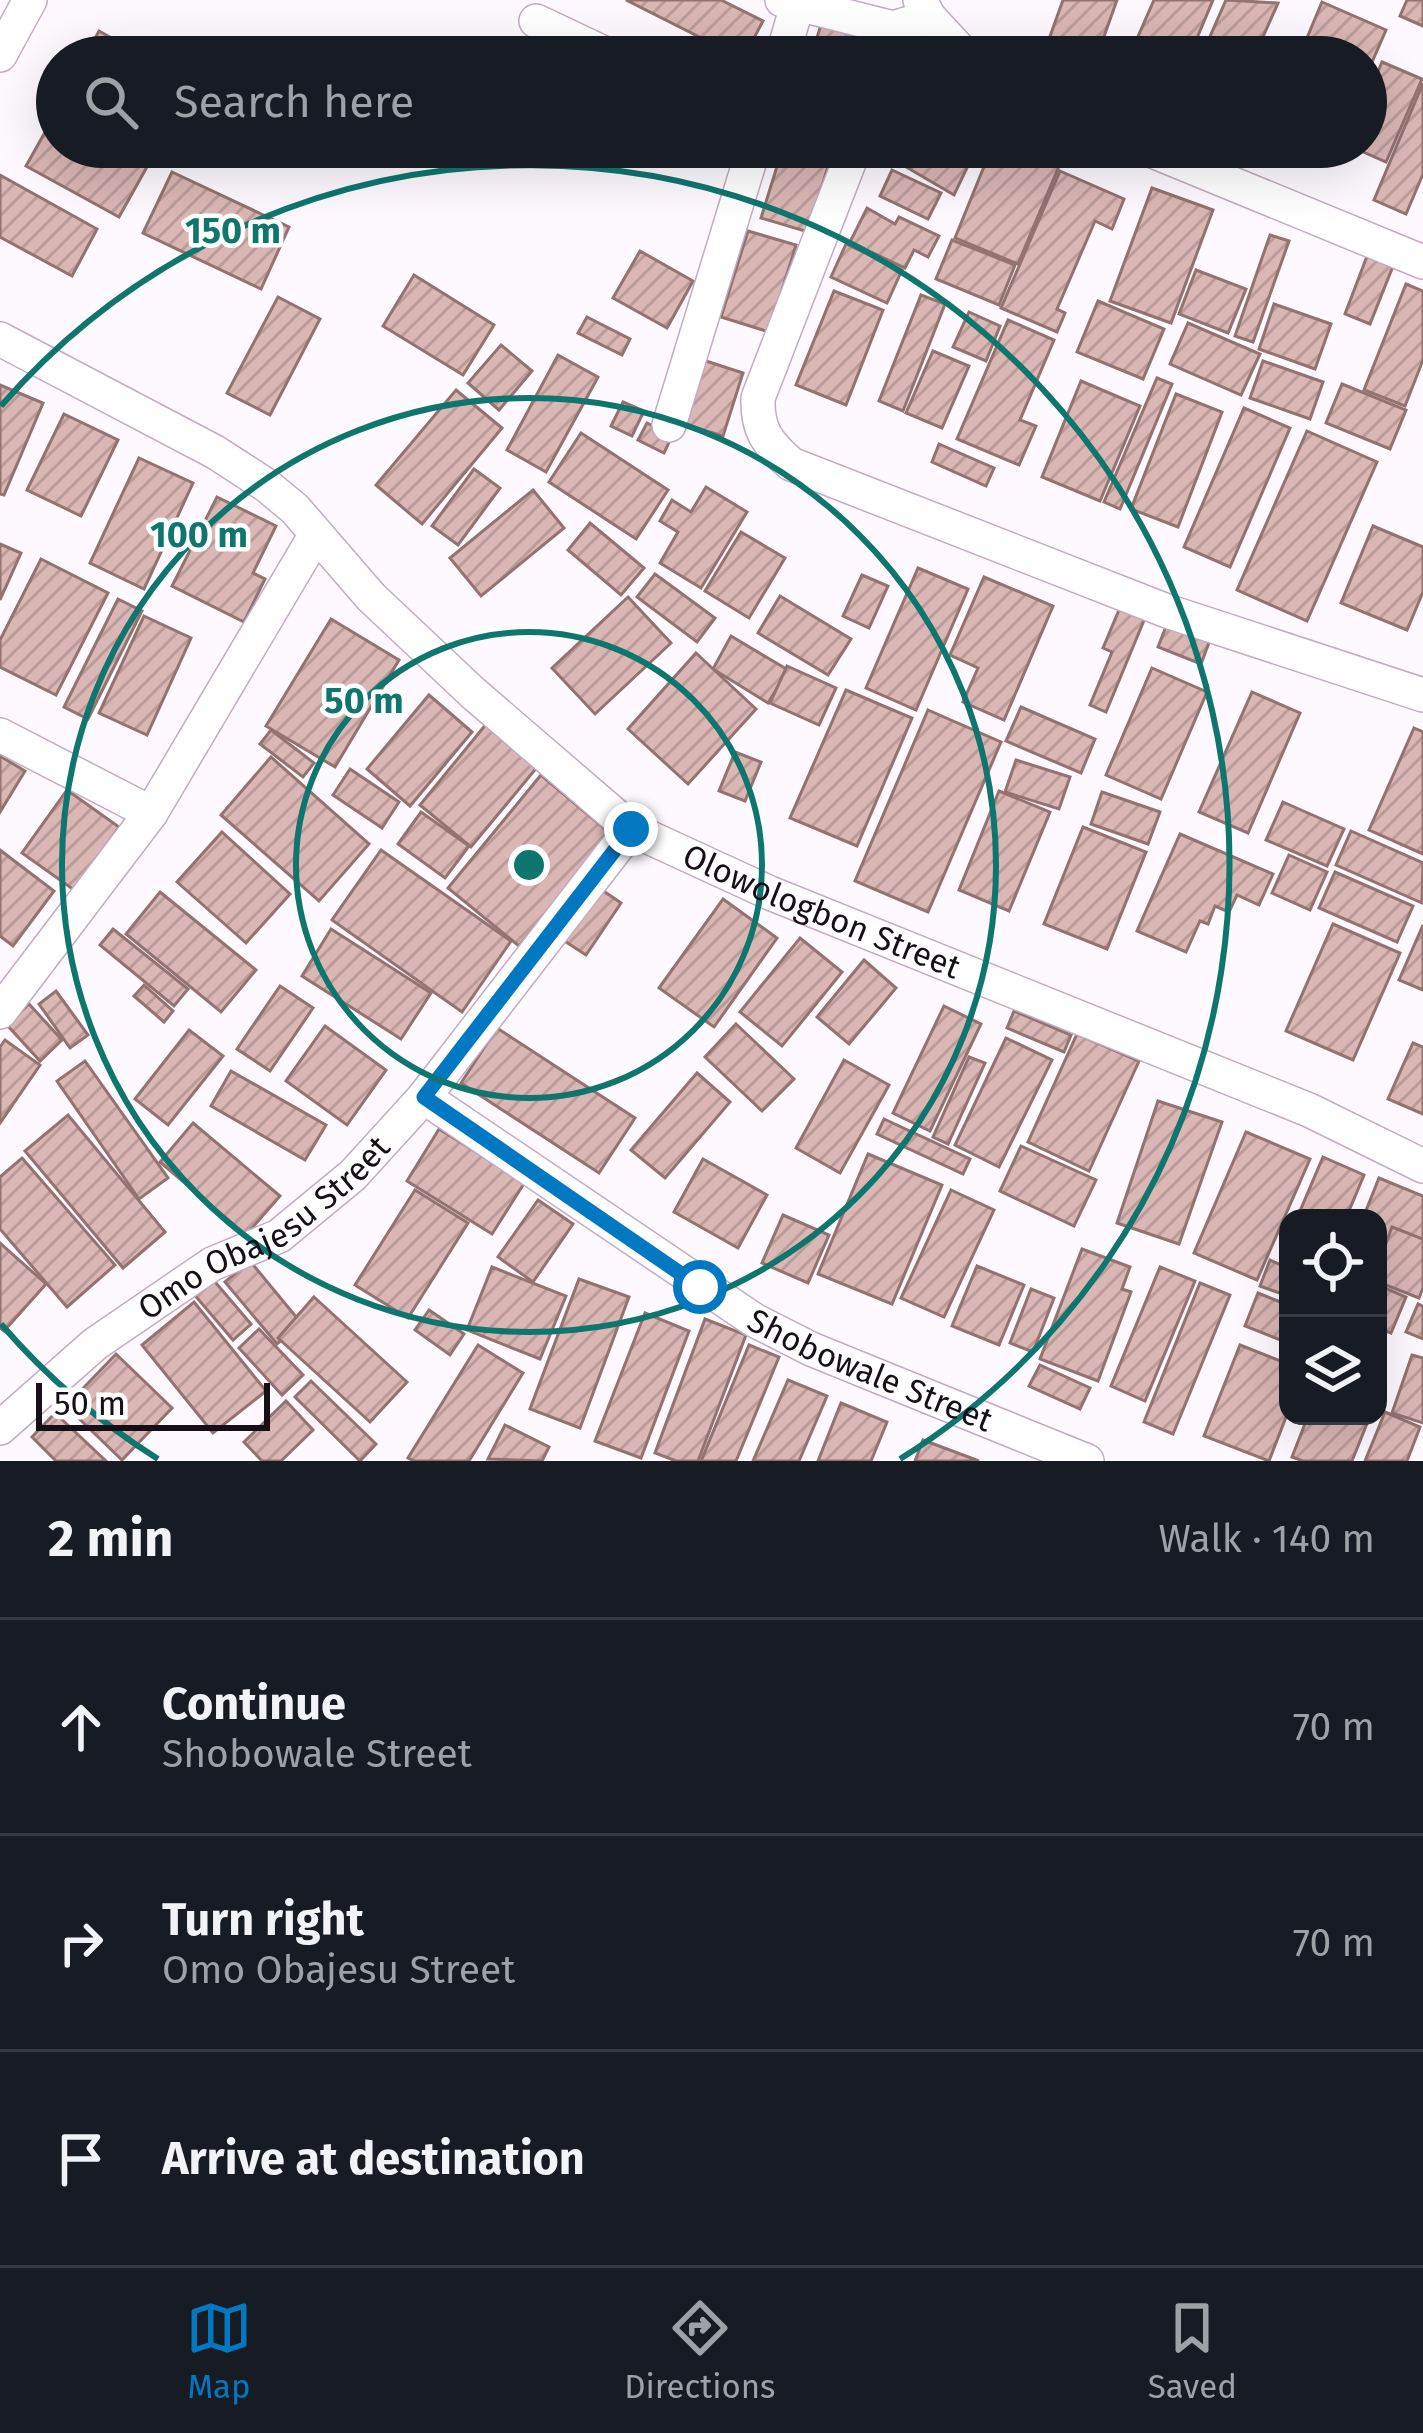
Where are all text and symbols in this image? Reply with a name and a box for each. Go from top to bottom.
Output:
search box [36,36,1387,168]
icon: search [78,69,144,135]
text: Search here [174,75,414,129]
text: 150 m [185,209,281,253]
text: 100 m [150,513,248,557]
text: 50 m [324,679,404,723]
route end [604,802,658,856]
street label: Olowologbon Street [677,836,966,988]
centre of rings [508,844,550,886]
street label: Omo Obajesu Street [130,1128,398,1329]
map controls [1279,1209,1387,1425]
button: locate [1279,1209,1387,1317]
route start [673,1260,727,1314]
street label: Shobowale Street [741,1300,998,1440]
button: layers [1279,1317,1387,1425]
scale bar [36,1377,270,1430]
text: 50 m [54,1384,126,1424]
text: 2 min [48,1508,173,1570]
text: Walk · 140 m [1159,1516,1375,1562]
text: Continue [162,1677,346,1731]
icon: ahead [48,1694,114,1760]
text: 70 m [1293,1704,1375,1750]
text: Shobowale Street [162,1731,472,1777]
text: Turn right [162,1893,364,1947]
icon: right [48,1910,114,1976]
text: 70 m [1293,1920,1375,1966]
text: Omo Obajesu Street [162,1947,515,1993]
icon: arrive [48,2126,114,2192]
text: Arrive at destination [162,2132,585,2186]
tab: Map [186,2295,252,2407]
tab: Directions [624,2295,776,2407]
tab: Saved [1148,2295,1237,2407]

